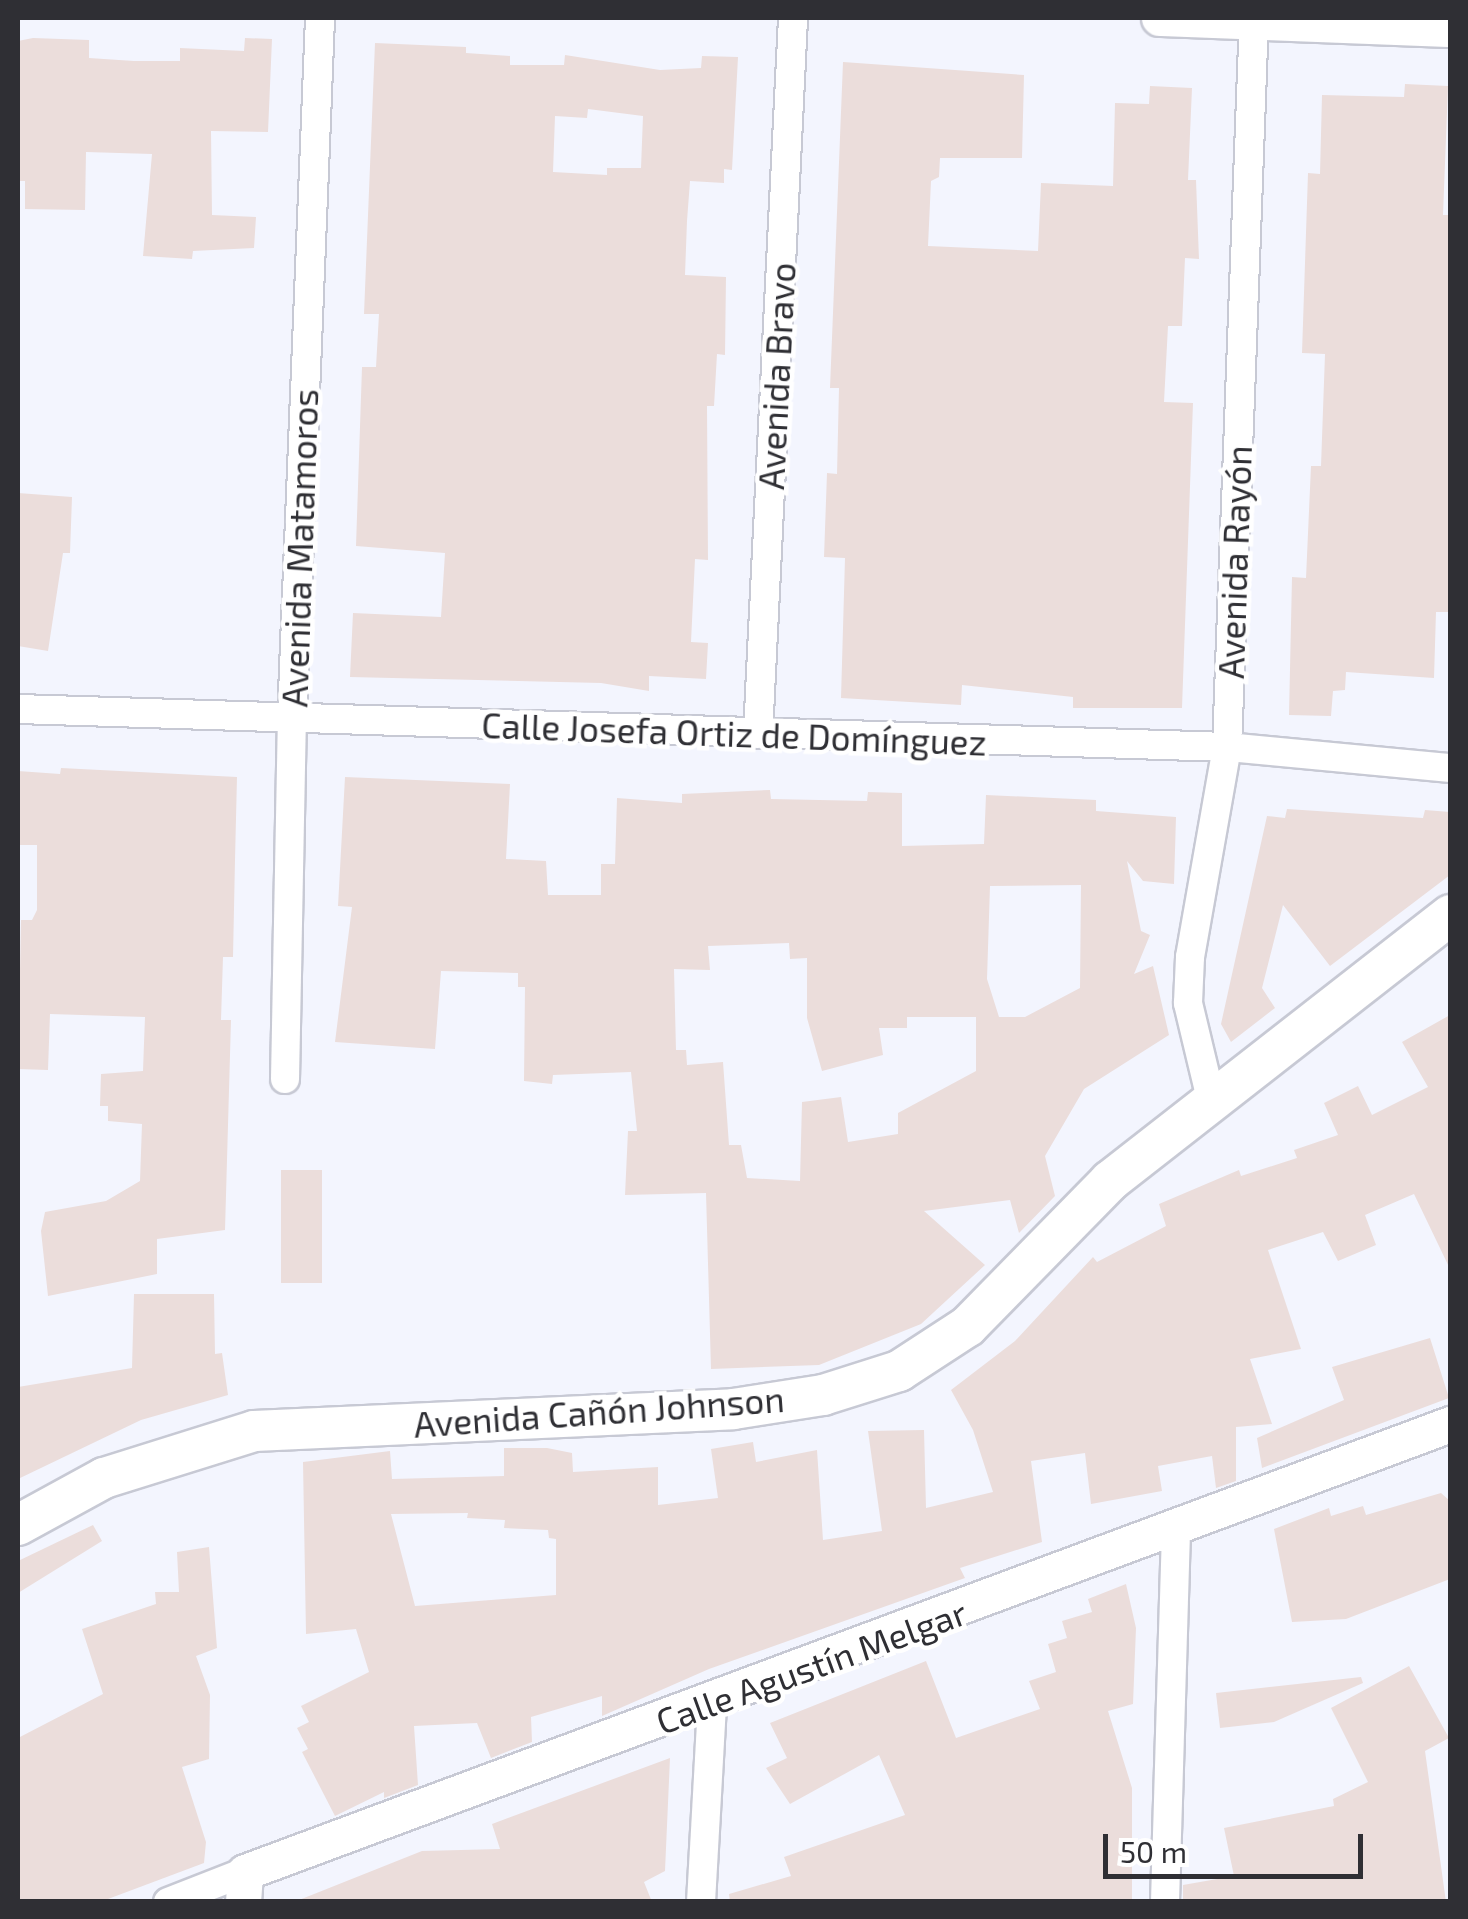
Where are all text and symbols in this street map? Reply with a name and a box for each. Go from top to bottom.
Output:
street label: Avenida Bravo [749,261,803,491]
street label: Avenida Matamoros [272,388,326,708]
street label: Avenida Rayón [1209,445,1259,679]
street label: Calle Josefa Ortiz de Domínguez [480,703,988,763]
street label: Avenida Cañón Johnson [412,1377,786,1445]
street label: Calle Agustín Melgar [650,1590,972,1742]
scale bar [1108,1814,1368,1876]
text: 50 m [1120,1833,1187,1869]

